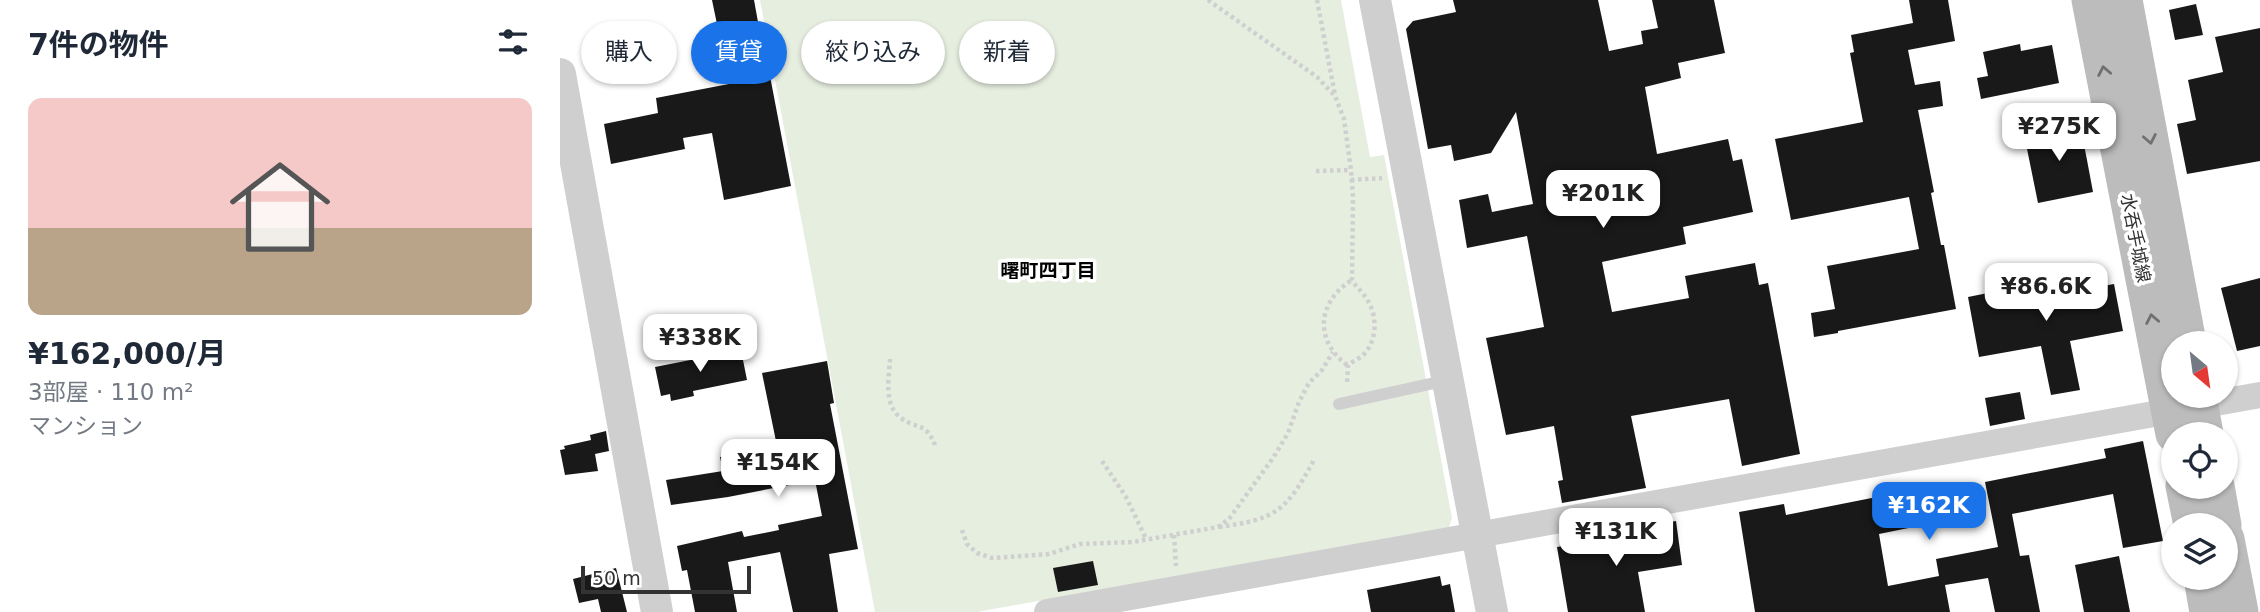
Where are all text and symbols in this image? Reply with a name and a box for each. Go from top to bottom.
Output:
chip: 購入 [581,21,677,84]
chip: 賃貸 [691,21,787,84]
chip: 絞り込み [801,21,945,84]
chip: 新着 [959,21,1055,84]
icon: filters [494,23,532,61]
text: 7件の物件 [28,27,169,62]
one-way arrow [2097,65,2112,77]
pin: ¥275K [2010,104,2108,163]
text: ¥275K [2018,113,2100,139]
one-way arrow [2142,133,2157,145]
icon: home [217,144,343,270]
pin: ¥201K [1554,170,1652,230]
text: ¥201K [1562,180,1644,206]
street label: 水呑手城線 [2117,192,2155,284]
district label: 曙町四丁目 [1000,259,1096,281]
pin: ¥86.6K [1989,264,2103,323]
text: ¥86.6K [2001,273,2091,299]
one-way arrow [2145,313,2160,325]
pin: ¥338K [651,314,749,374]
text: ¥338K [659,324,741,350]
north arrow [2161,331,2238,408]
map controls [2161,331,2238,590]
text: ¥162,000/月 [28,336,226,371]
text: 3部屋 · 110 m² [28,379,193,405]
text: マンション [28,413,143,439]
button: locate [2161,422,2238,499]
pin: ¥154K [729,440,827,499]
text: ¥154K [737,449,819,475]
pin: ¥162K [1880,482,1978,542]
text: ¥162K [1888,492,1970,518]
pin: ¥131K [1567,508,1665,568]
button: layers [2161,513,2238,590]
text: ¥131K [1575,518,1657,544]
scale bar [581,563,751,595]
text: 50 m [592,567,641,589]

